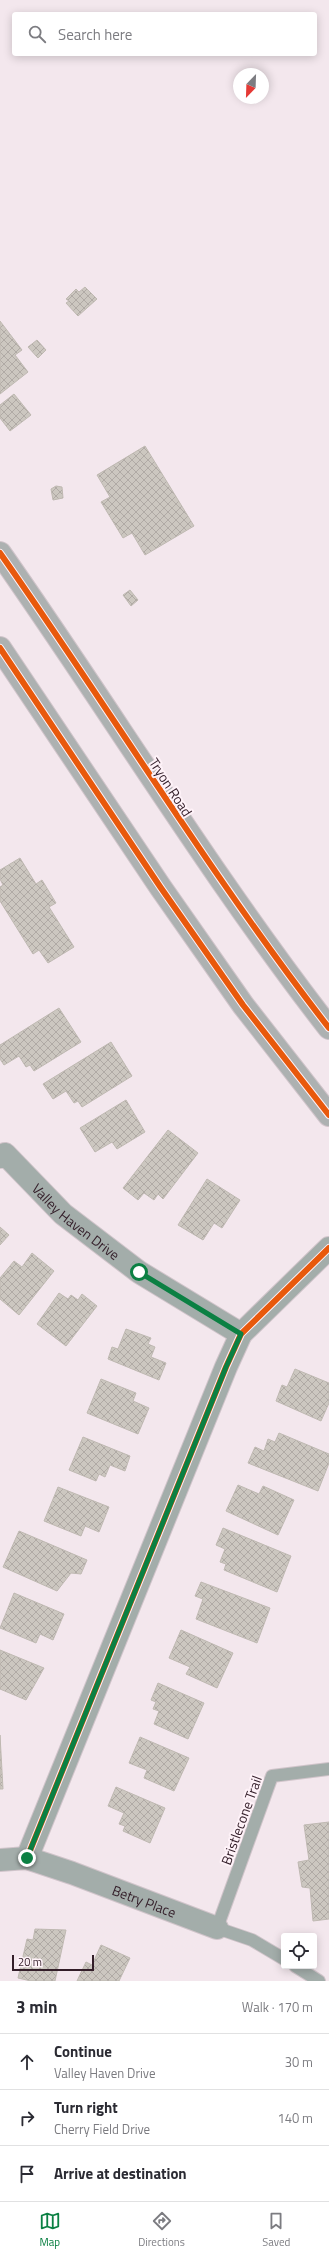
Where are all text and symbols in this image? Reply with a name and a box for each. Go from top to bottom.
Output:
search box [12,12,317,56]
icon: search [26,23,48,45]
text: Search here [58,23,132,46]
north arrow [233,68,269,104]
street label: Tryon Road [144,754,198,820]
street label: Valley Haven Drive [28,1178,125,1264]
route start [130,1263,148,1281]
street label: Bristlecone Trail [215,1772,267,1868]
route end [18,1849,36,1867]
street label: Betry Place [109,1879,179,1922]
map controls [281,1933,317,1969]
button: locate [281,1933,317,1969]
scale bar [12,1953,94,1972]
text: 20 m [18,1954,42,1970]
text: 3 min [16,1994,57,2020]
text: Walk · 170 m [242,1997,313,2017]
text: Continue [54,2040,112,2063]
icon: ahead [16,2051,38,2073]
text: 30 m [285,2052,313,2072]
text: Valley Haven Drive [54,2063,156,2083]
text: Turn right [54,2096,118,2119]
icon: right [16,2107,38,2129]
text: 140 m [277,2108,313,2128]
text: Cherry Field Drive [54,2119,150,2139]
text: Arrive at destination [54,2162,187,2185]
icon: arrive [16,2163,38,2185]
tab: Map [39,2210,61,2250]
tab: Directions [138,2210,185,2250]
tab: Saved [262,2210,290,2250]

